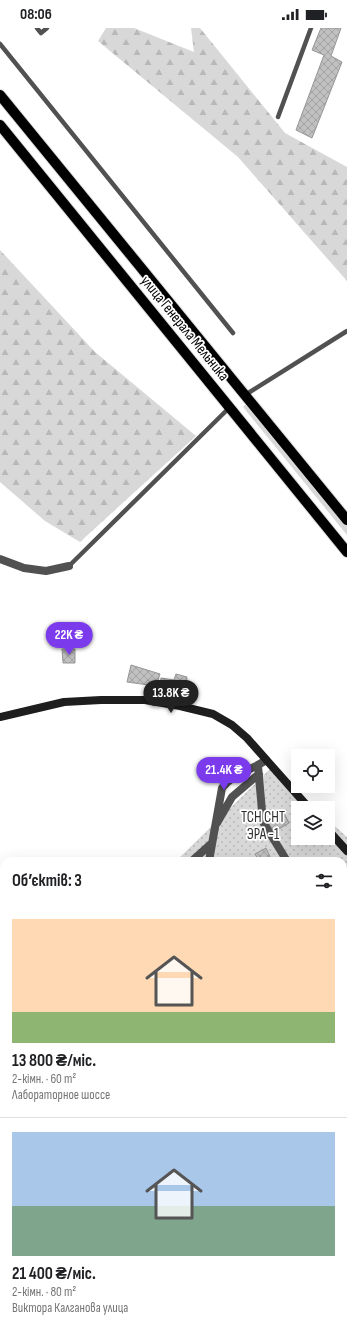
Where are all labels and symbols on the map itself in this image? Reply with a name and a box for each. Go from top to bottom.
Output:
street label: улица Генерала Мельника [136,272,233,385]
pin: 22K ₴ [41,622,97,656]
pin: 13.8K ₴ [134,680,208,714]
pin: 21.4K ₴ [187,757,261,791]
park label: ТСН СНТ ЭРА -1 [241,808,285,844]

